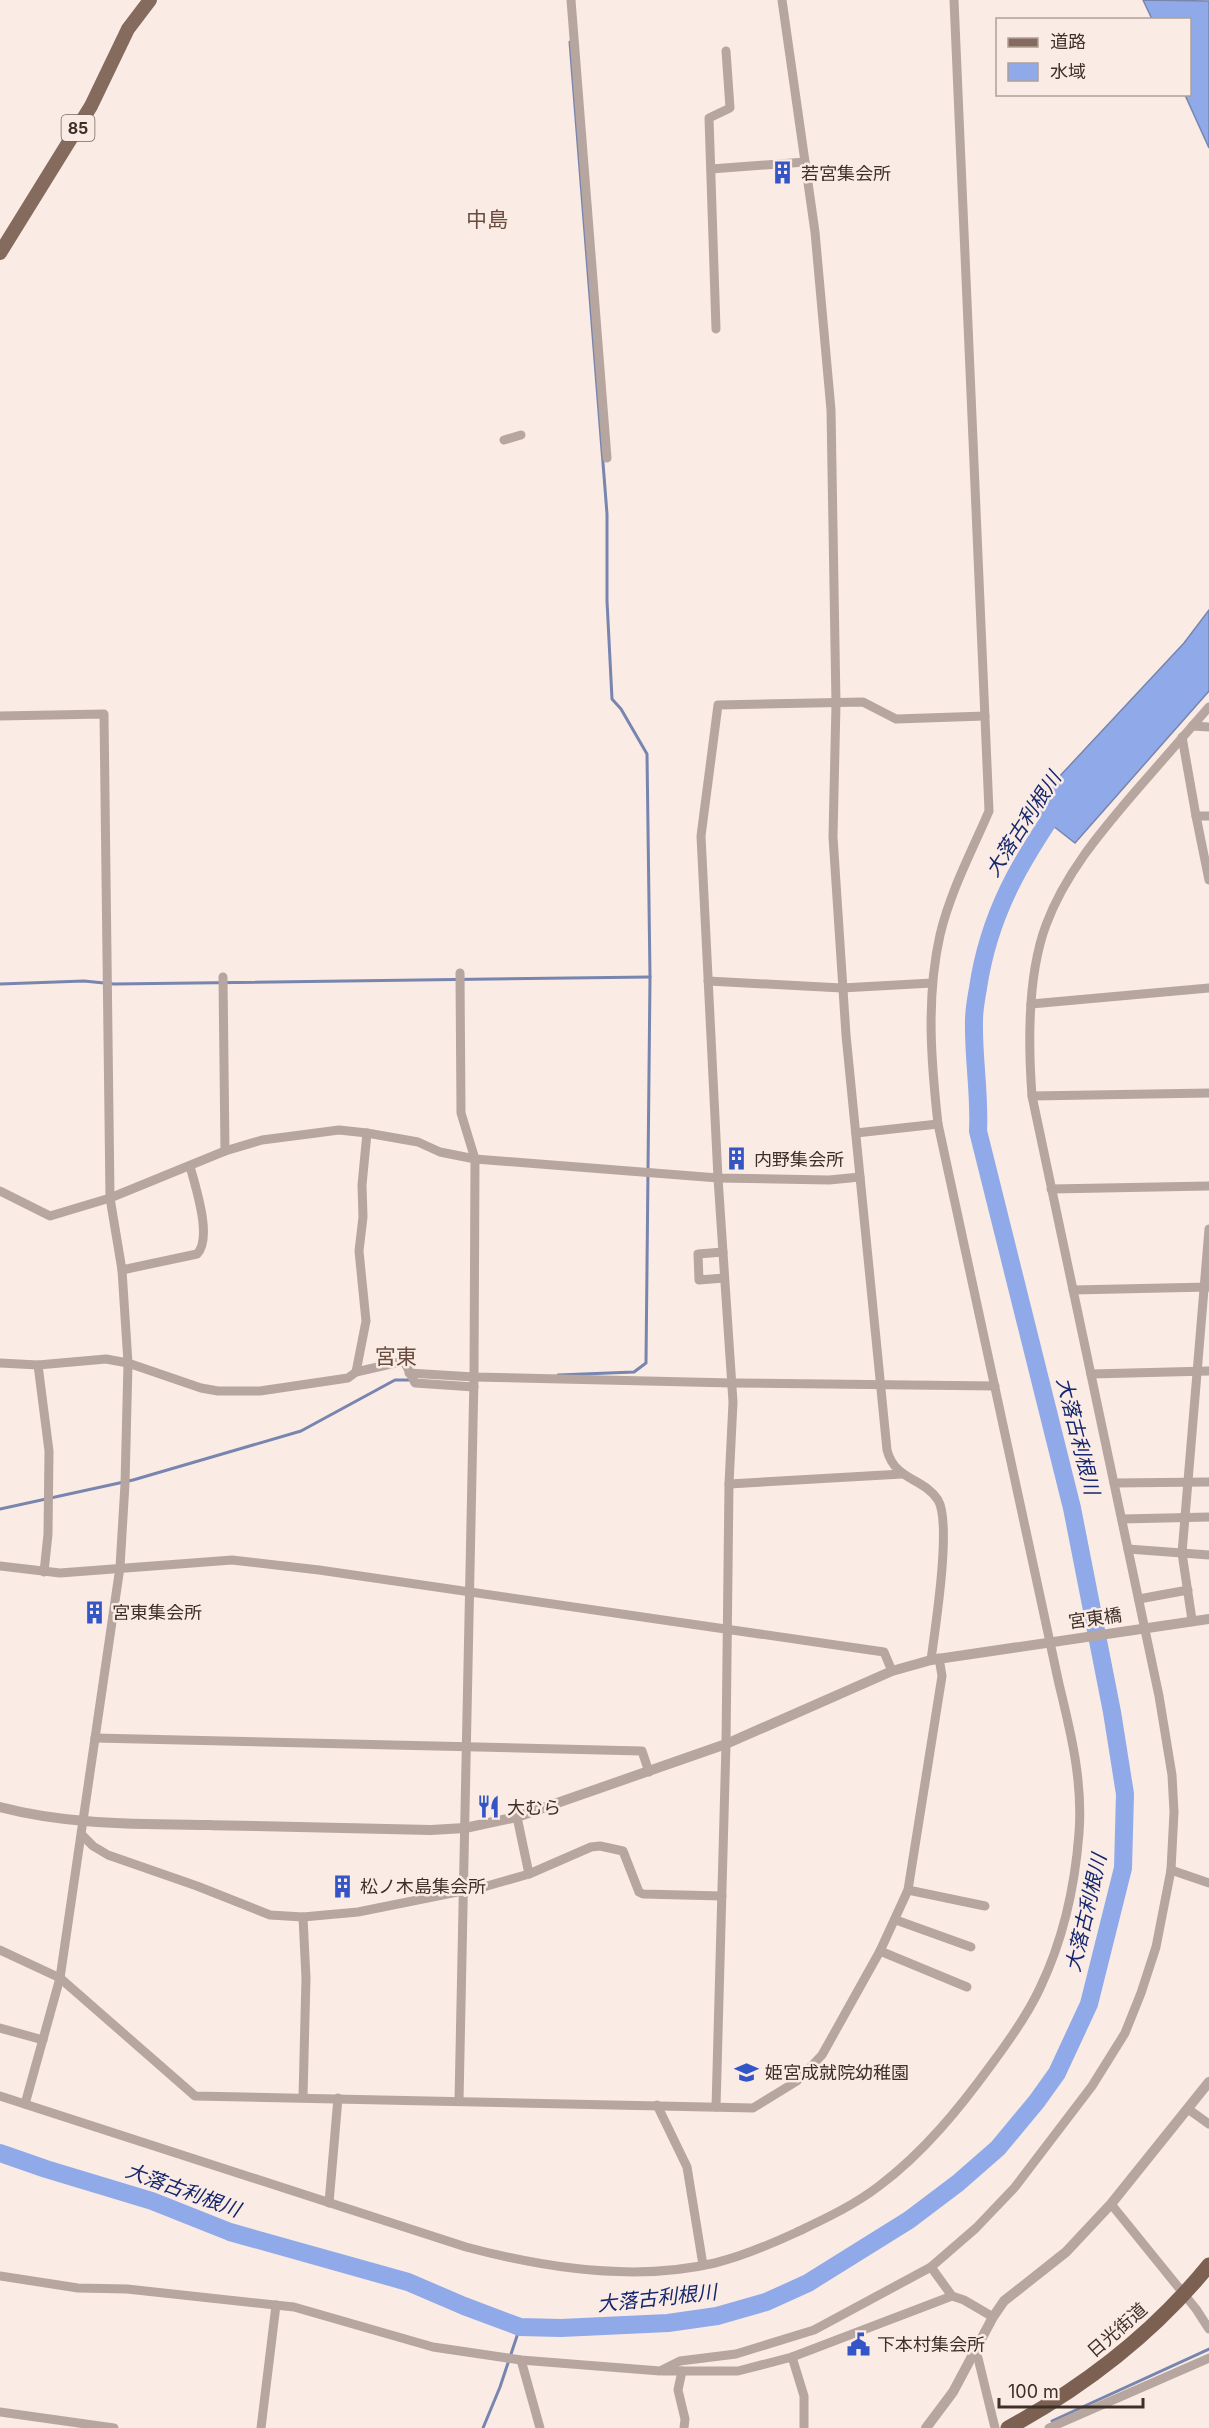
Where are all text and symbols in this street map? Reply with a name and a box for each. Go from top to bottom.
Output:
legend [996,18,1191,96]
text: 道路 [1050,31,1086,52]
text: 水域 [1050,61,1086,82]
road number: 85 [62,115,94,141]
building icon: 若宮集会所 [770,160,796,186]
place label: 若宮集会所 [801,163,891,184]
district label: 中島 [466,207,508,232]
water label: 大落古利根川 [980,765,1067,881]
building icon: 内野集会所 [723,1146,749,1172]
place label: 内野集会所 [754,1149,844,1170]
district label: 宮東 [375,1344,417,1369]
water label: 大落古利根川 [1052,1375,1105,1499]
building icon: 宮東集会所 [81,1599,107,1625]
place label: 宮東集会所 [112,1602,202,1623]
street label: 宮東橋 [1067,1604,1123,1632]
restaurant icon: 大むら [476,1794,502,1820]
place label: 大むら [507,1797,561,1818]
water label: 大落古利根川 [1061,1850,1112,1974]
building icon: 松ノ木島集会所 [329,1873,355,1899]
place label: 松ノ木島集会所 [360,1876,486,1897]
school or university icon: 姫宮成就院幼稚園 [734,2059,760,2085]
place label: 姫宮成就院幼稚園 [765,2062,909,2083]
water label: 大落古利根川 [123,2158,245,2222]
water label: 大落古利根川 [596,2280,720,2316]
street label: 日光街道 [1083,2298,1151,2362]
public building icon: 下本村集会所 [846,2331,872,2357]
place label: 下本村集会所 [877,2334,985,2355]
scale bar [999,2371,1143,2409]
text: 100 m [1008,2381,1059,2402]

